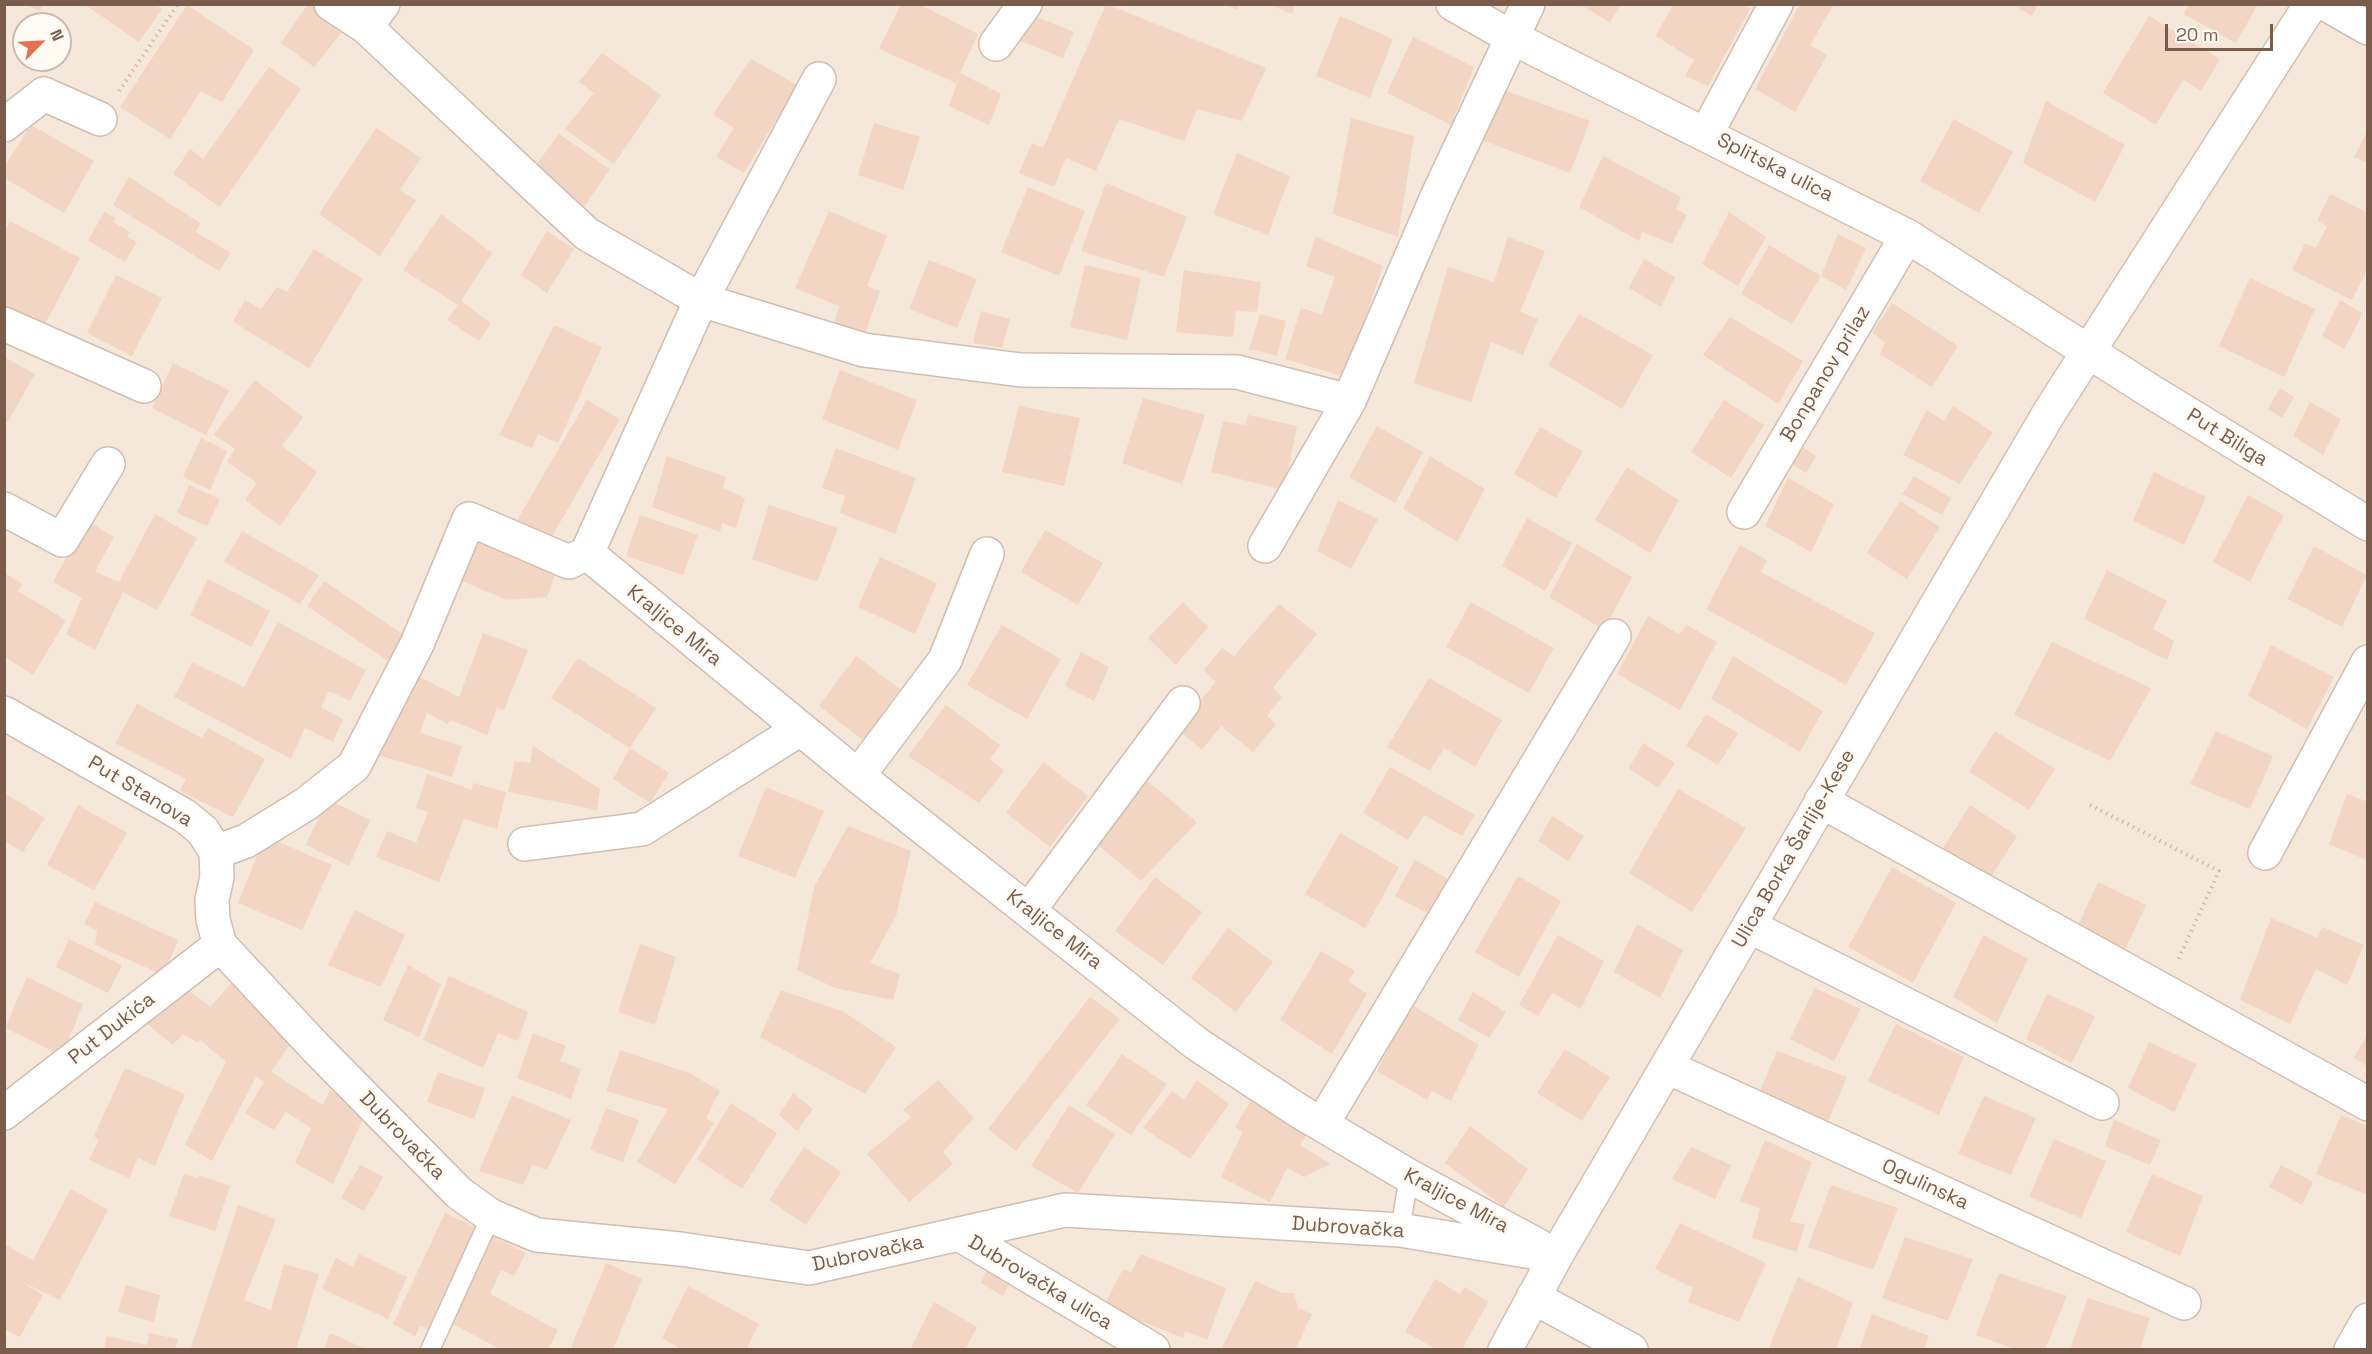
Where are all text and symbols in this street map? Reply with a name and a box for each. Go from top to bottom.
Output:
north arrow [12,12,72,72]
scale bar [2168,12,2276,50]
text: 20 m [2176,23,2219,46]
text: N [45,26,69,44]
street label: Splitska ulica [1713,128,1837,208]
street label: Bonpanov prilaz [1776,302,1876,446]
street label: Put Biliga [2182,404,2272,472]
street label: Kraljice Mira [622,580,726,672]
street label: Ulica Borka Šarlije-Kese [1727,746,1861,952]
street label: Put Stanova [83,751,197,833]
street label: Kraljice Mira [1001,885,1107,975]
street label: Put Dukića [64,988,160,1070]
street label: Dubrovačka [354,1087,450,1185]
street label: Ogulinska [1878,1154,1972,1216]
street label: Kraljice Mira [1399,1163,1513,1239]
street label: Dubrovačka [1291,1212,1405,1244]
street label: Dubrovačka [810,1230,926,1278]
street label: Dubrovačka ulica [964,1231,1116,1335]

